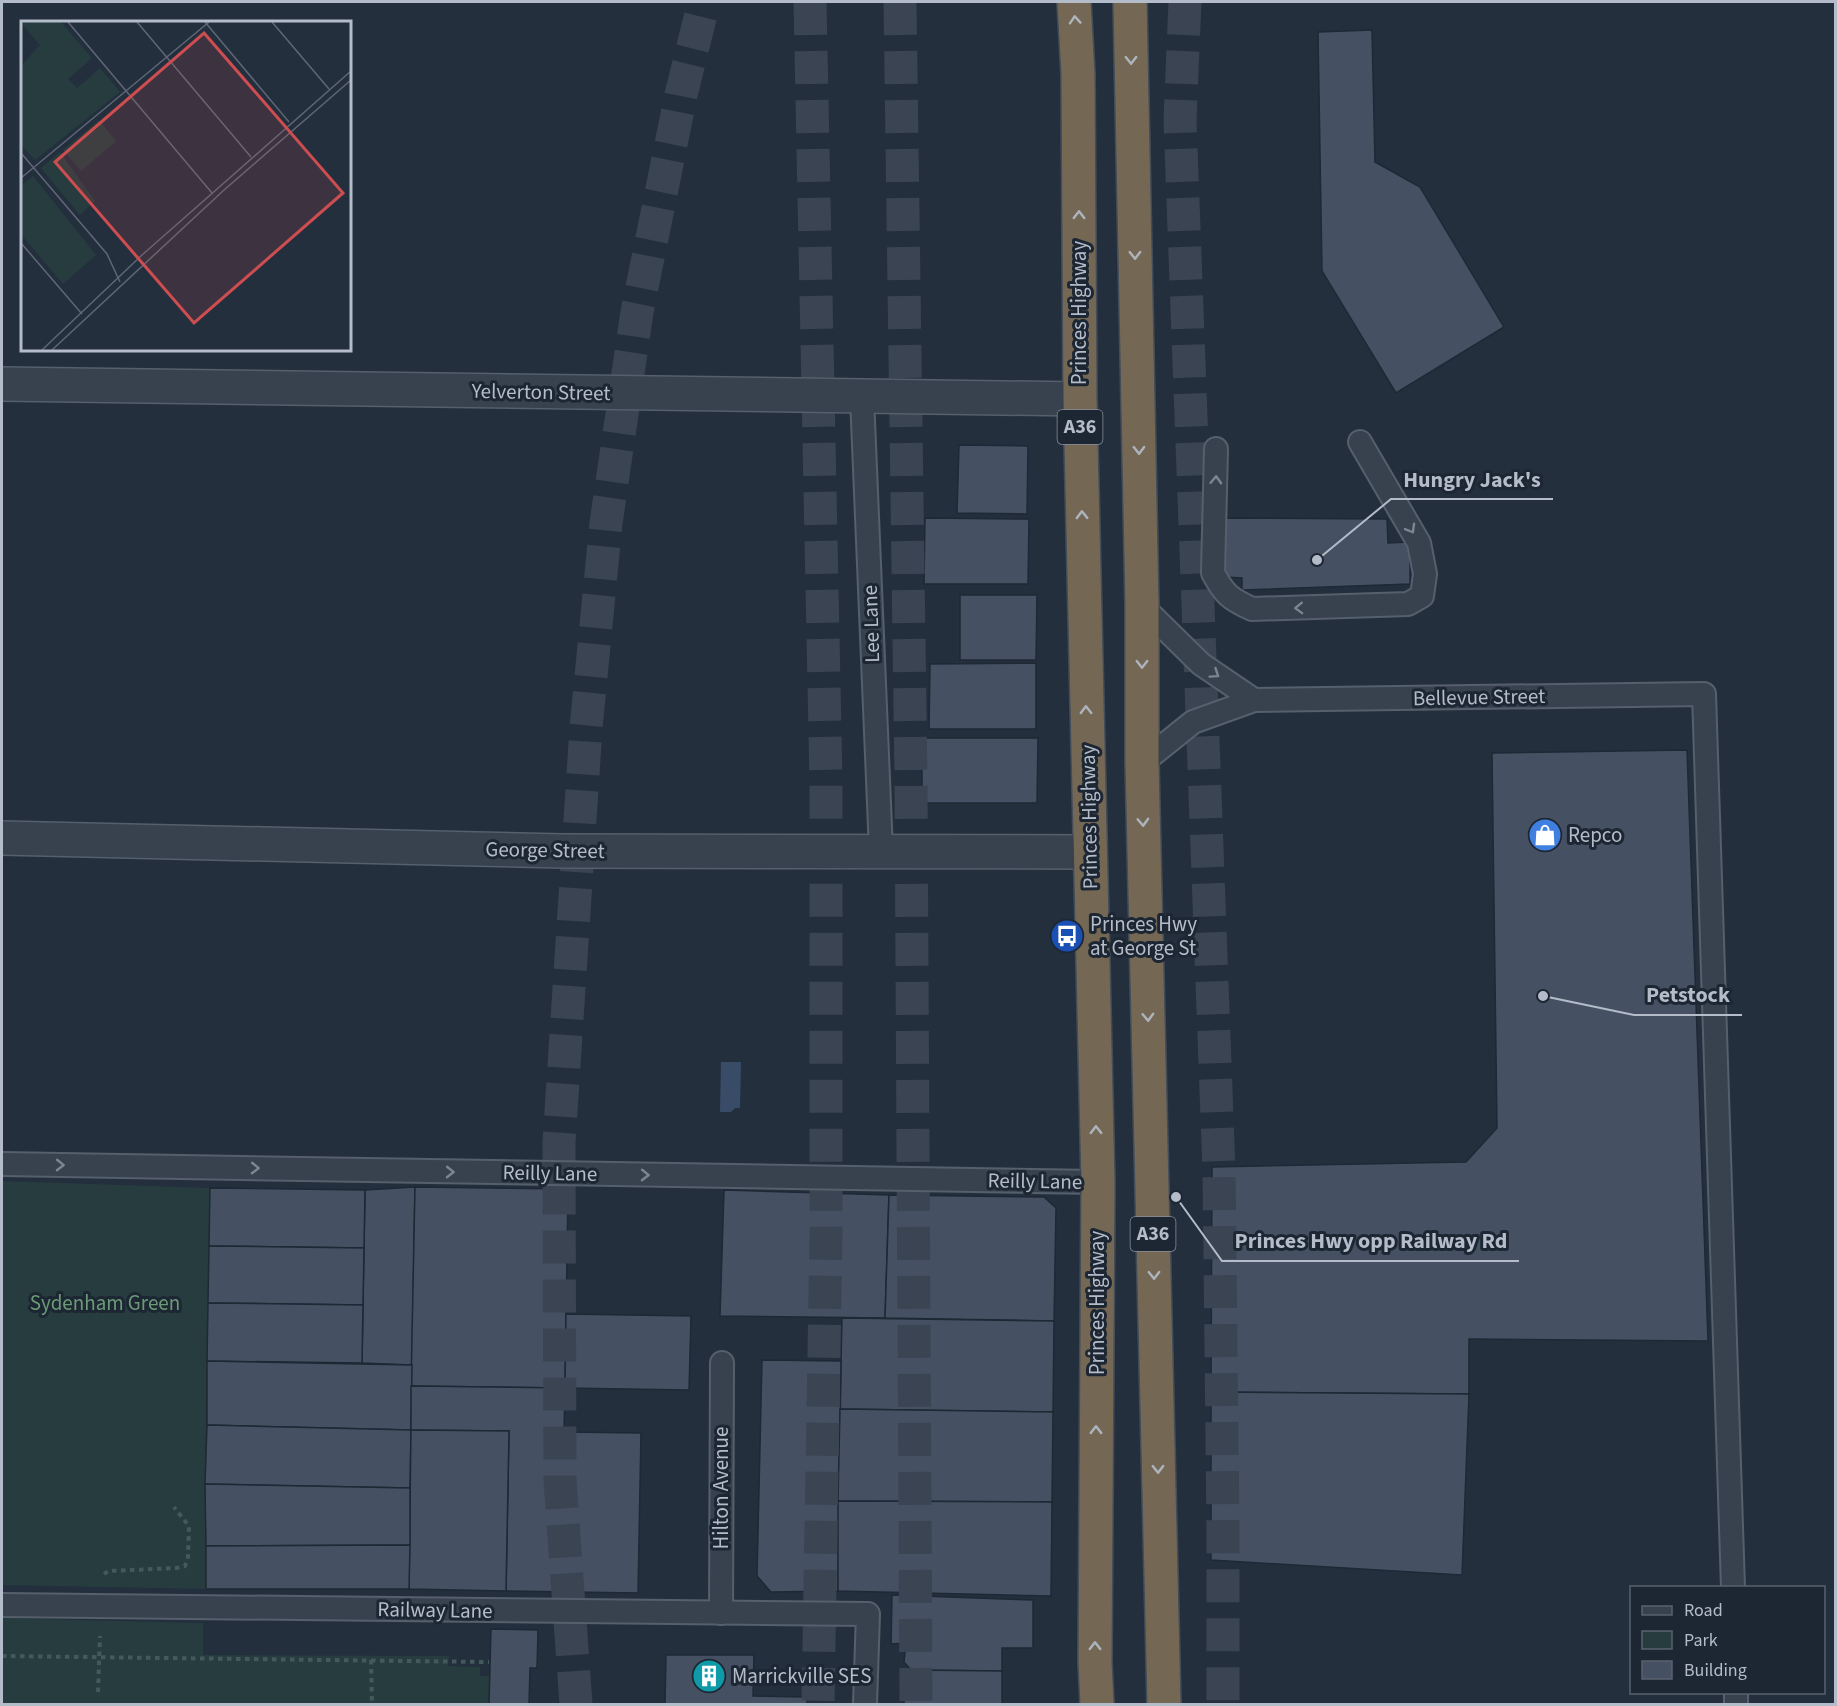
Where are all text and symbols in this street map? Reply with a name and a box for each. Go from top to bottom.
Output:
one-way arrow [1068,15,1081,24]
inset map [21,21,351,351]
one-way arrow [1125,55,1137,64]
one-way arrow [1073,210,1085,219]
street label: Princes Highway [1064,241,1094,385]
one-way arrow [1129,250,1141,259]
street label: Yelverton Street [470,376,611,408]
road number: A36 [1058,410,1102,444]
one-way arrow [1132,445,1145,454]
callout: Hungry Jack's [1391,459,1553,499]
text: Hungry Jack's [1403,464,1541,496]
one-way arrow [1209,476,1222,485]
one-way arrow [1076,510,1088,519]
one-way arrow [1404,523,1415,533]
street label: Lee Lane [855,585,887,663]
one-way arrow [1295,601,1304,614]
one-way arrow [1136,660,1148,669]
one-way arrow [1209,667,1220,678]
street label: Bellevue Street [1413,681,1545,713]
one-way arrow [1080,705,1093,714]
street label: Princes Highway [1073,744,1105,890]
one-way arrow [1137,817,1149,826]
shop icon: Repco [1527,817,1563,853]
place label: Repco [1568,820,1622,850]
street label: George Street [485,834,605,866]
place label: Princes Hwy at George St [1090,909,1197,963]
bus stop icon: Princes Hwy at George St [1049,918,1085,954]
callout: Petstock [1634,975,1742,1015]
text: Petstock [1646,979,1730,1011]
one-way arrow [1142,1012,1155,1021]
one-way arrow [1090,1126,1103,1135]
street label: Reilly Lane [502,1157,598,1189]
one-way arrow [55,1159,64,1171]
one-way arrow [250,1162,259,1175]
one-way arrow [445,1165,454,1178]
street label: Reilly Lane [987,1165,1083,1197]
one-way arrow [640,1169,649,1181]
road number: A36 [1130,1217,1176,1251]
callout: Princes Hwy opp Railway Rd [1222,1221,1519,1261]
text: Princes Hwy opp Railway Rd [1235,1225,1507,1257]
street label: Princes Highway [1082,1231,1112,1375]
one-way arrow [1148,1270,1160,1279]
park label: Sydenham Green [30,1288,180,1318]
one-way arrow [1090,1426,1102,1435]
street label: Hilton Avenue [706,1427,736,1549]
one-way arrow [1152,1465,1165,1474]
legend [1630,1586,1825,1694]
street label: Railway Lane [377,1594,493,1626]
text: Road [1684,1598,1723,1623]
text: Park [1684,1628,1718,1653]
one-way arrow [1089,1642,1101,1651]
building icon: Marrickville SES [691,1658,727,1694]
text: Building [1684,1658,1747,1683]
place label: Marrickville SES [732,1661,871,1691]

